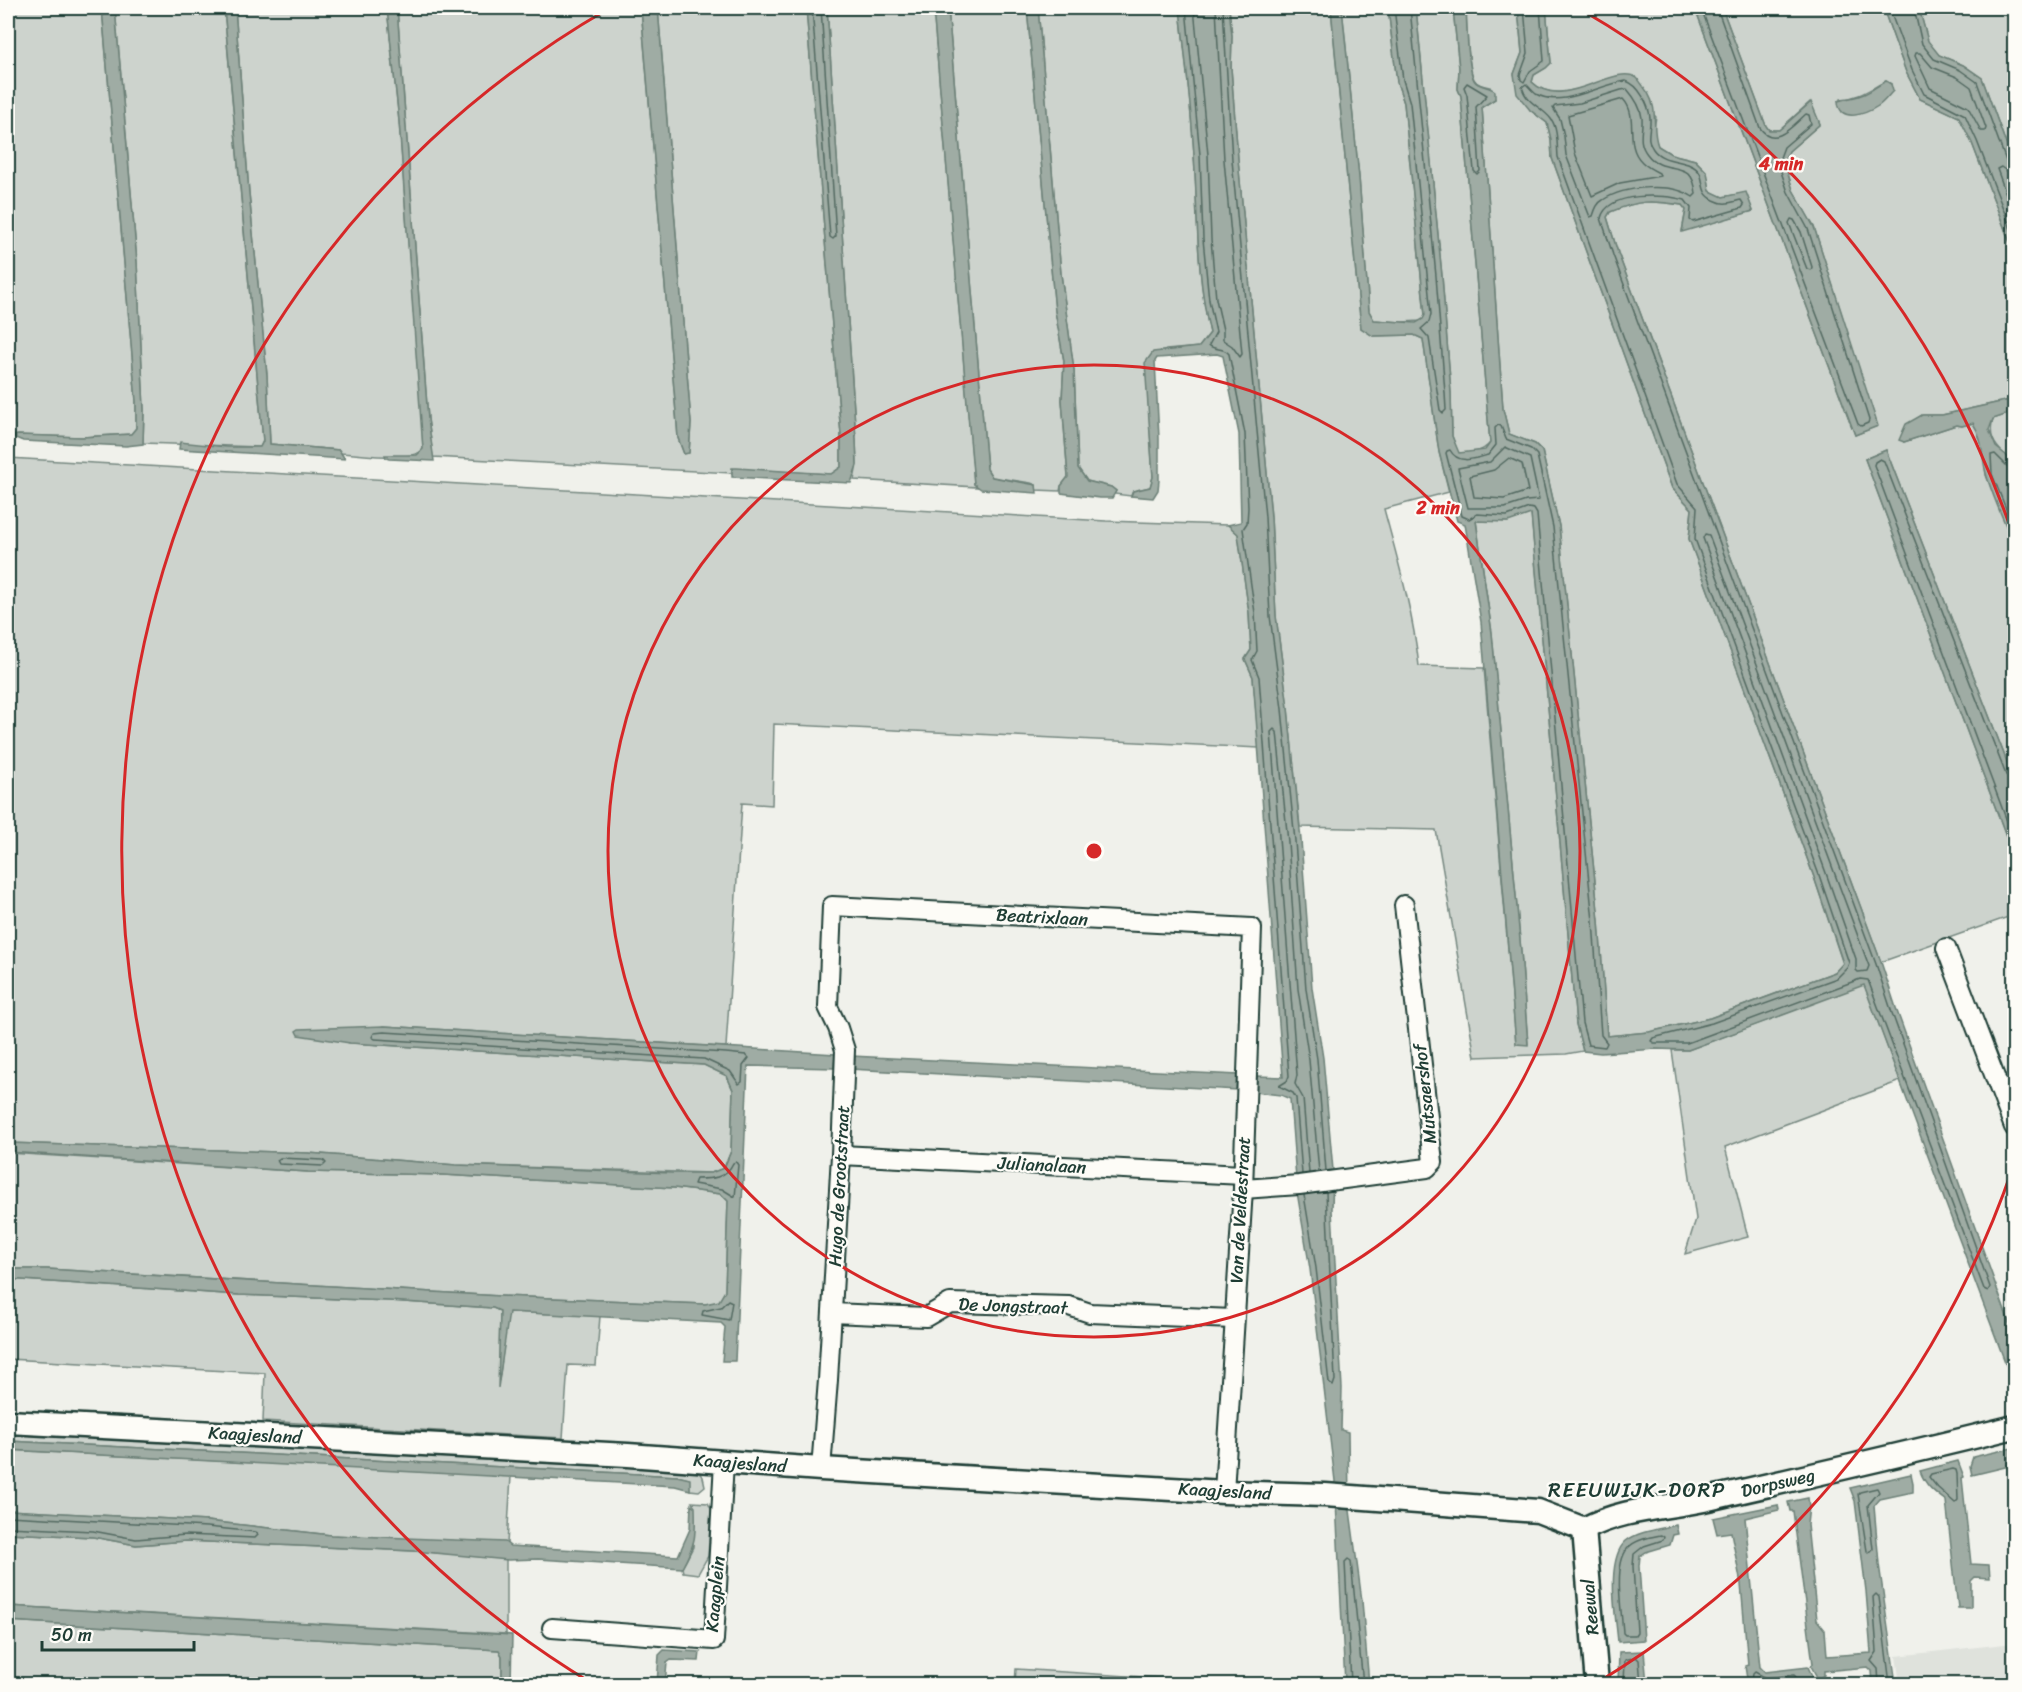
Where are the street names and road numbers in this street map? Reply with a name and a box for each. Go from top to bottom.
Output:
street label: Beatrixlaan [995,899,1089,935]
street label: Mutsaershof [1404,1040,1446,1146]
street label: Hugo de Grootstraat [819,1104,859,1268]
street label: Van de Veldestraat [1220,1136,1260,1284]
street label: Julianalaan [996,1147,1088,1183]
street label: De Jongstraat [958,1288,1069,1324]
street label: Kaagjesland [208,1417,304,1454]
street label: Kaagjesland [692,1444,789,1482]
street label: Dorpsweg [1738,1459,1818,1507]
street label: Kaagjesland [1178,1473,1274,1510]
street label: Kaagplein [696,1554,734,1633]
street label: Reewal [1572,1577,1608,1636]

